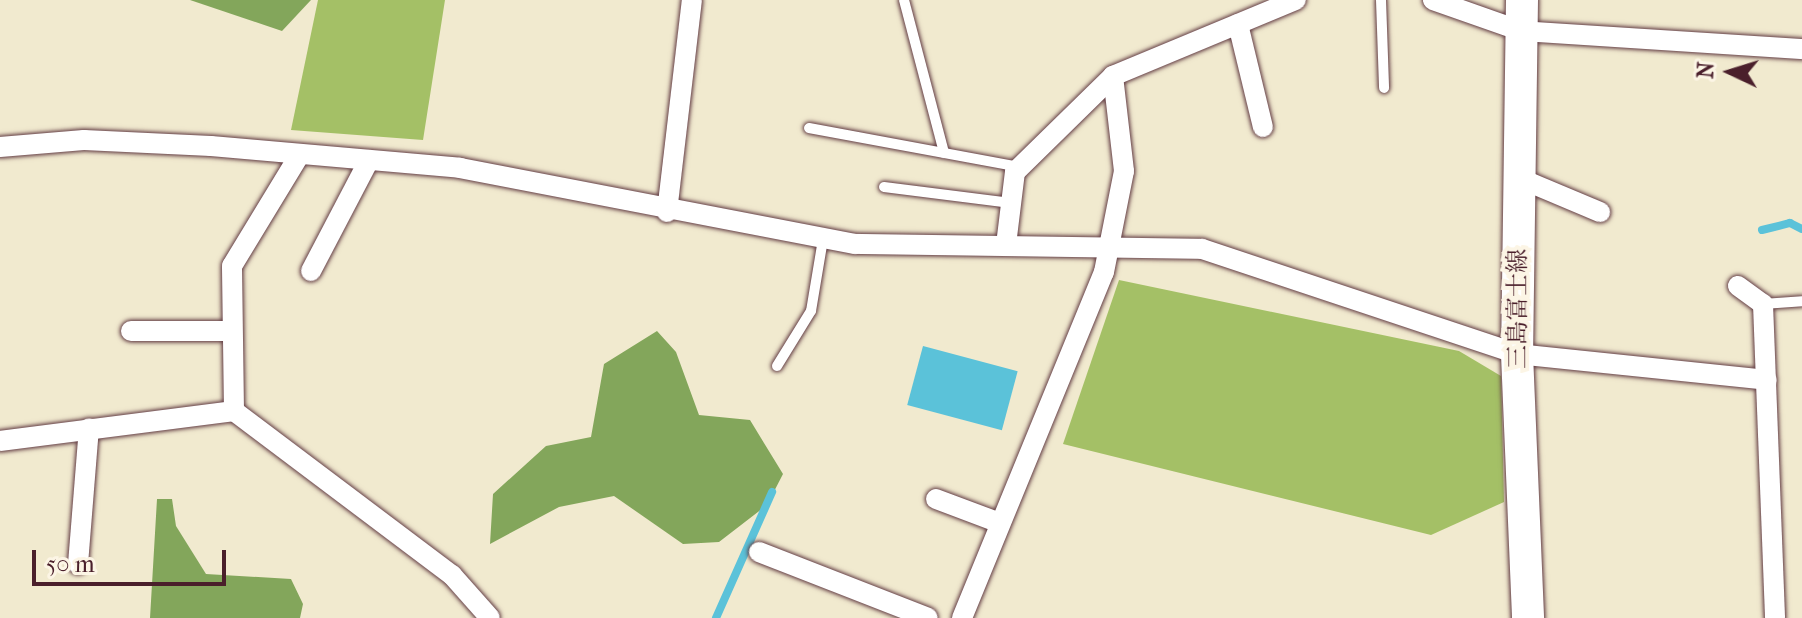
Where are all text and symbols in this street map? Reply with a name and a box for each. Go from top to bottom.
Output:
north arrow [1690,32,1770,112]
text: N [1693,61,1720,80]
street label: 三島富士線 [1504,249,1532,369]
scale bar [36,534,230,584]
text: 50 m [46,550,95,578]

